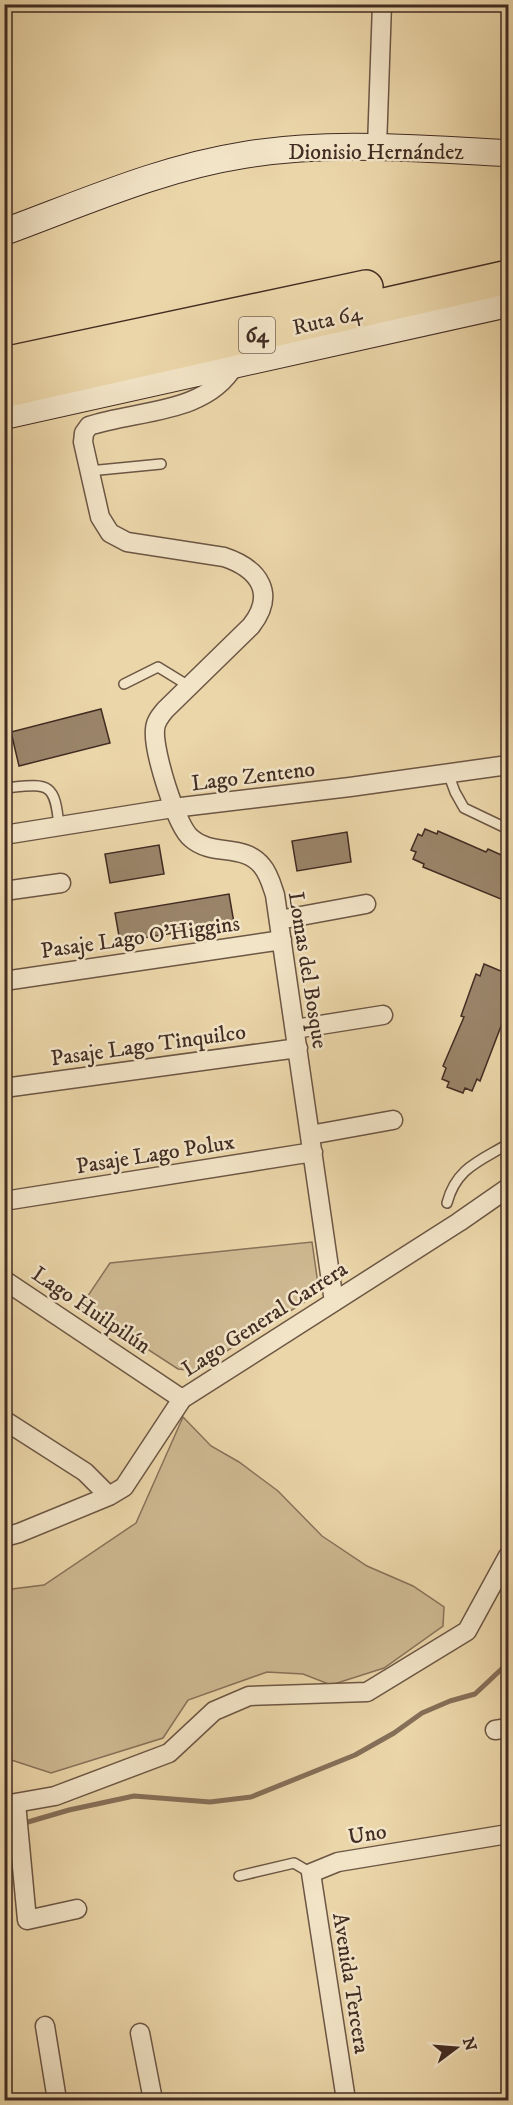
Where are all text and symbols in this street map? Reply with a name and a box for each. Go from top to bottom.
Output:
street label: Dionisio Hernández [288,139,464,166]
street label: Ruta 64 [290,299,366,342]
road number: 64 [239,317,275,353]
street label: Lago Zenteno [190,756,316,797]
street label: Lomas del Bosque [282,890,333,1051]
street label: Pasaje Lago O'Higgins [39,910,241,965]
street label: Pasaje Lago Tinquilco [49,1018,248,1073]
street label: Pasaje Lago Polux [74,1129,237,1180]
street label: Lago General Carrera [177,1255,353,1383]
street label: Lago Huilpilún [27,1261,156,1360]
street label: Uno [346,1818,388,1851]
street label: Avenida Tercera [326,1911,375,2056]
north arrow [426,2018,486,2078]
text: N [458,2035,481,2053]

